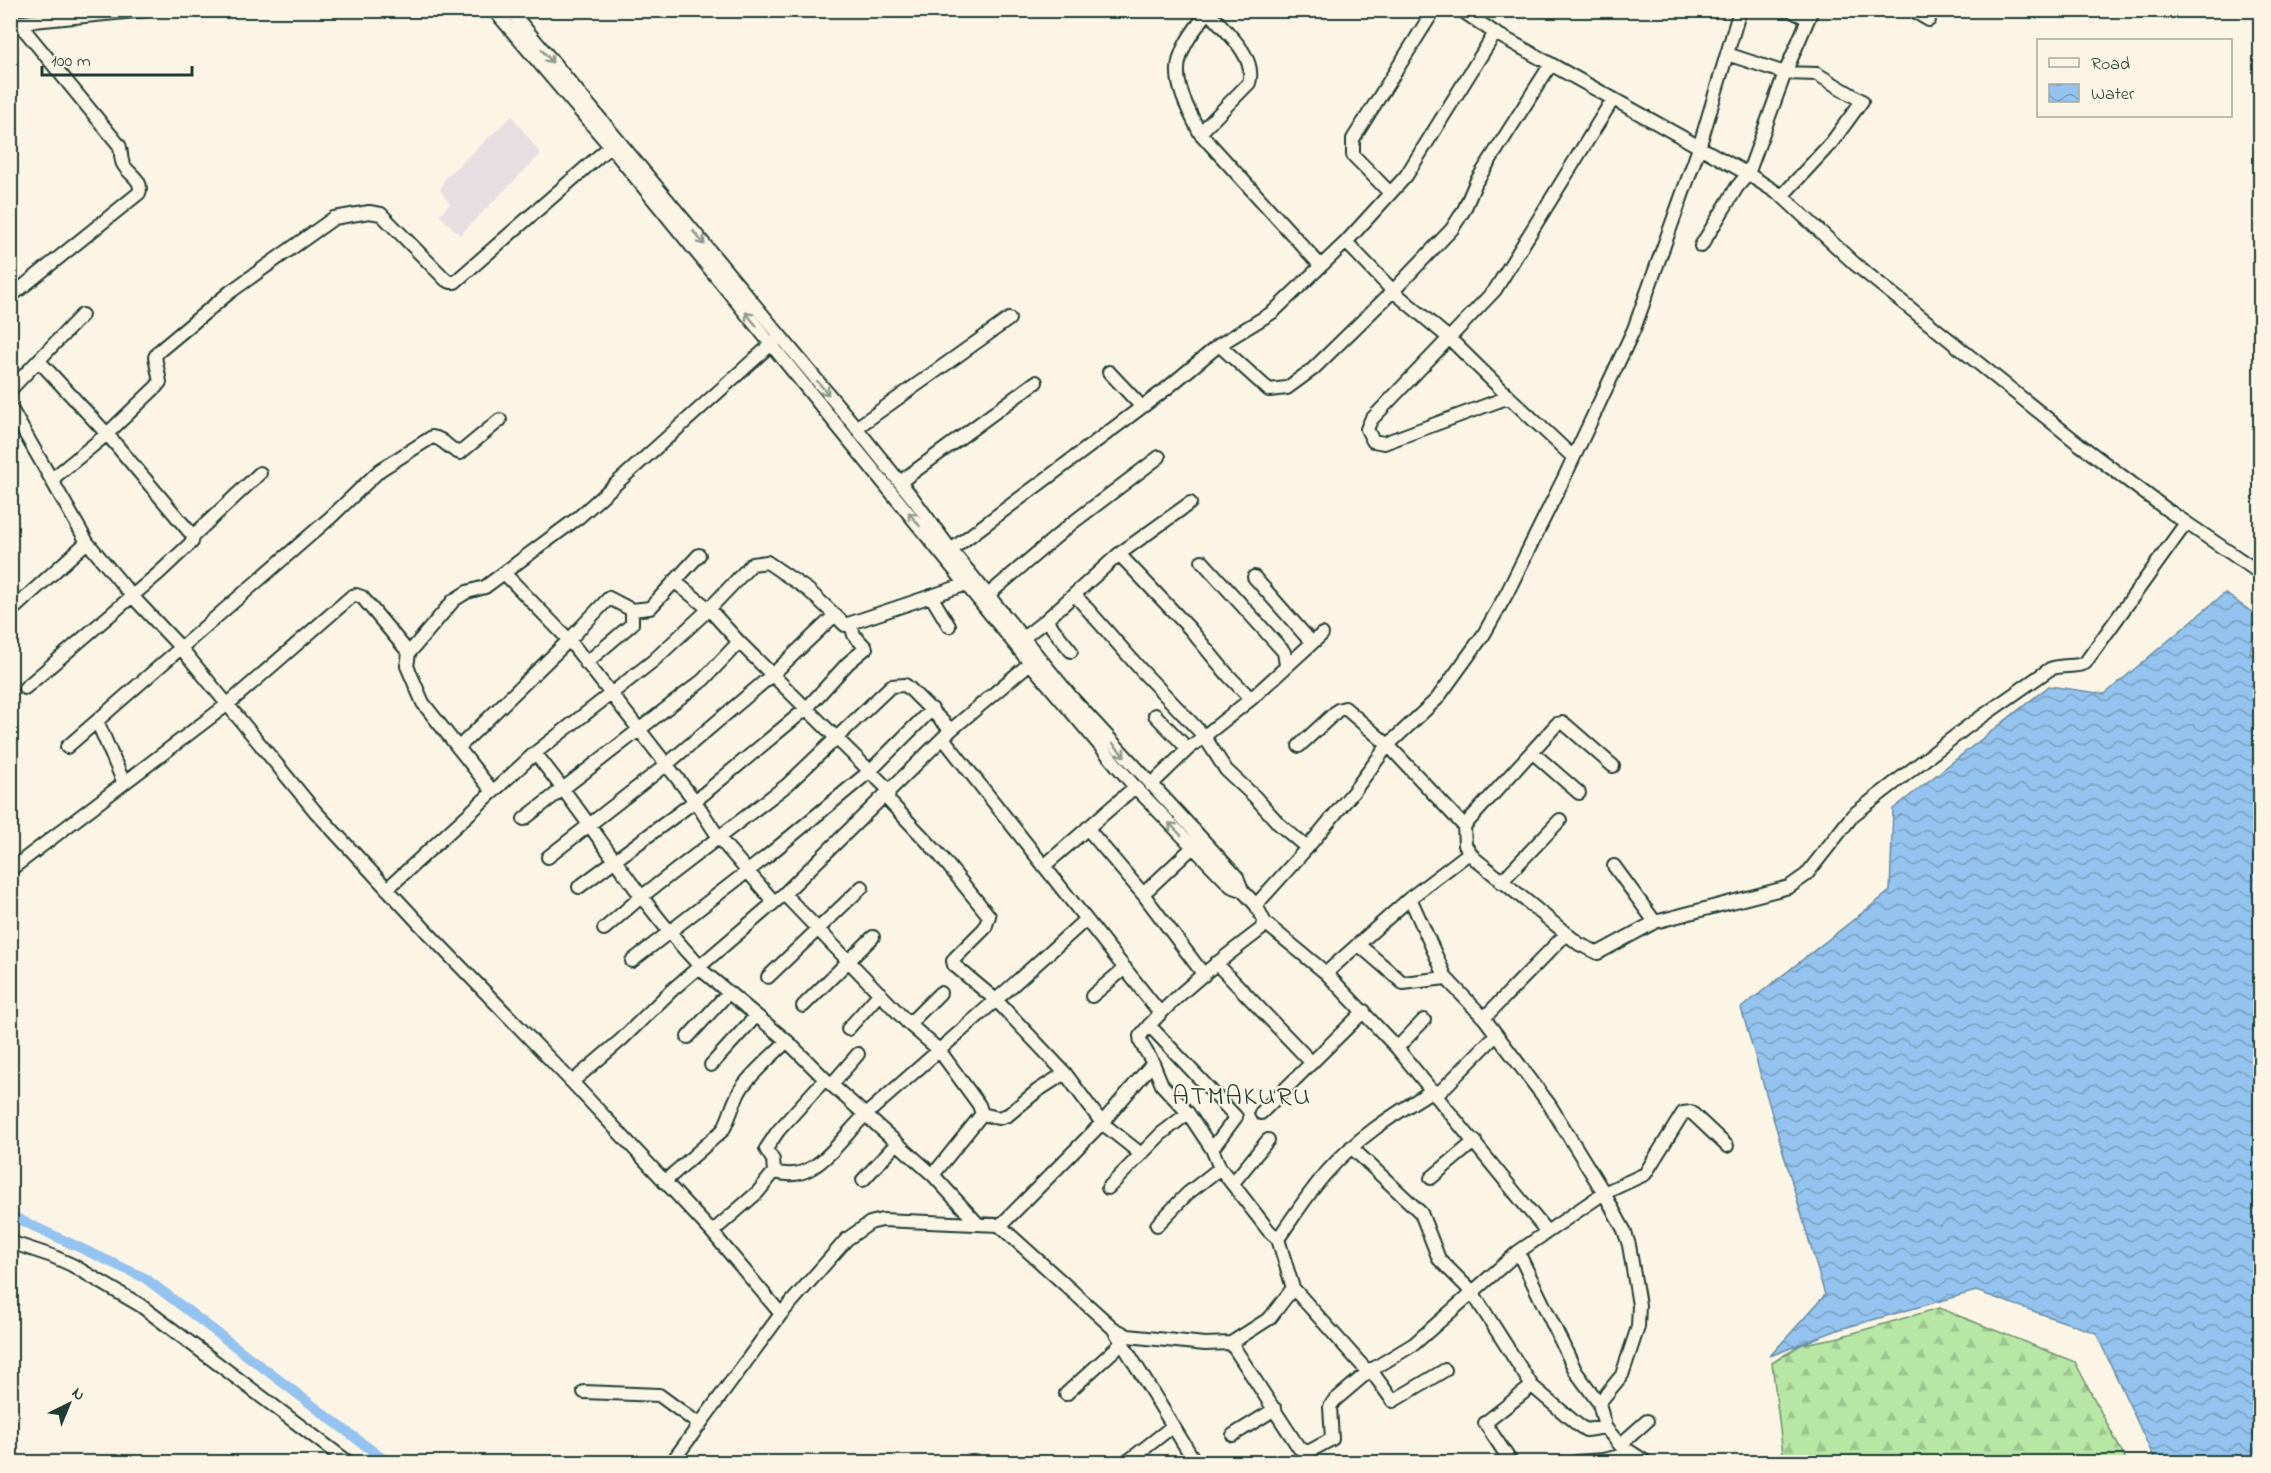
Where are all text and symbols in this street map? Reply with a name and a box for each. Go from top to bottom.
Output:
scale bar [42,39,192,77]
legend [2037,39,2232,117]
one-way arrow [540,47,553,63]
text: 100 m [51,49,91,75]
text: Road [2091,52,2130,78]
text: Water [2091,82,2135,108]
one-way arrow [692,230,705,246]
one-way arrow [744,312,758,327]
one-way arrow [816,380,830,395]
one-way arrow [907,512,921,527]
one-way arrow [1112,742,1126,757]
one-way arrow [1168,821,1182,836]
district label: ATMAKURU [1172,1078,1312,1117]
north arrow [39,1374,99,1434]
text: N [66,1382,90,1407]

